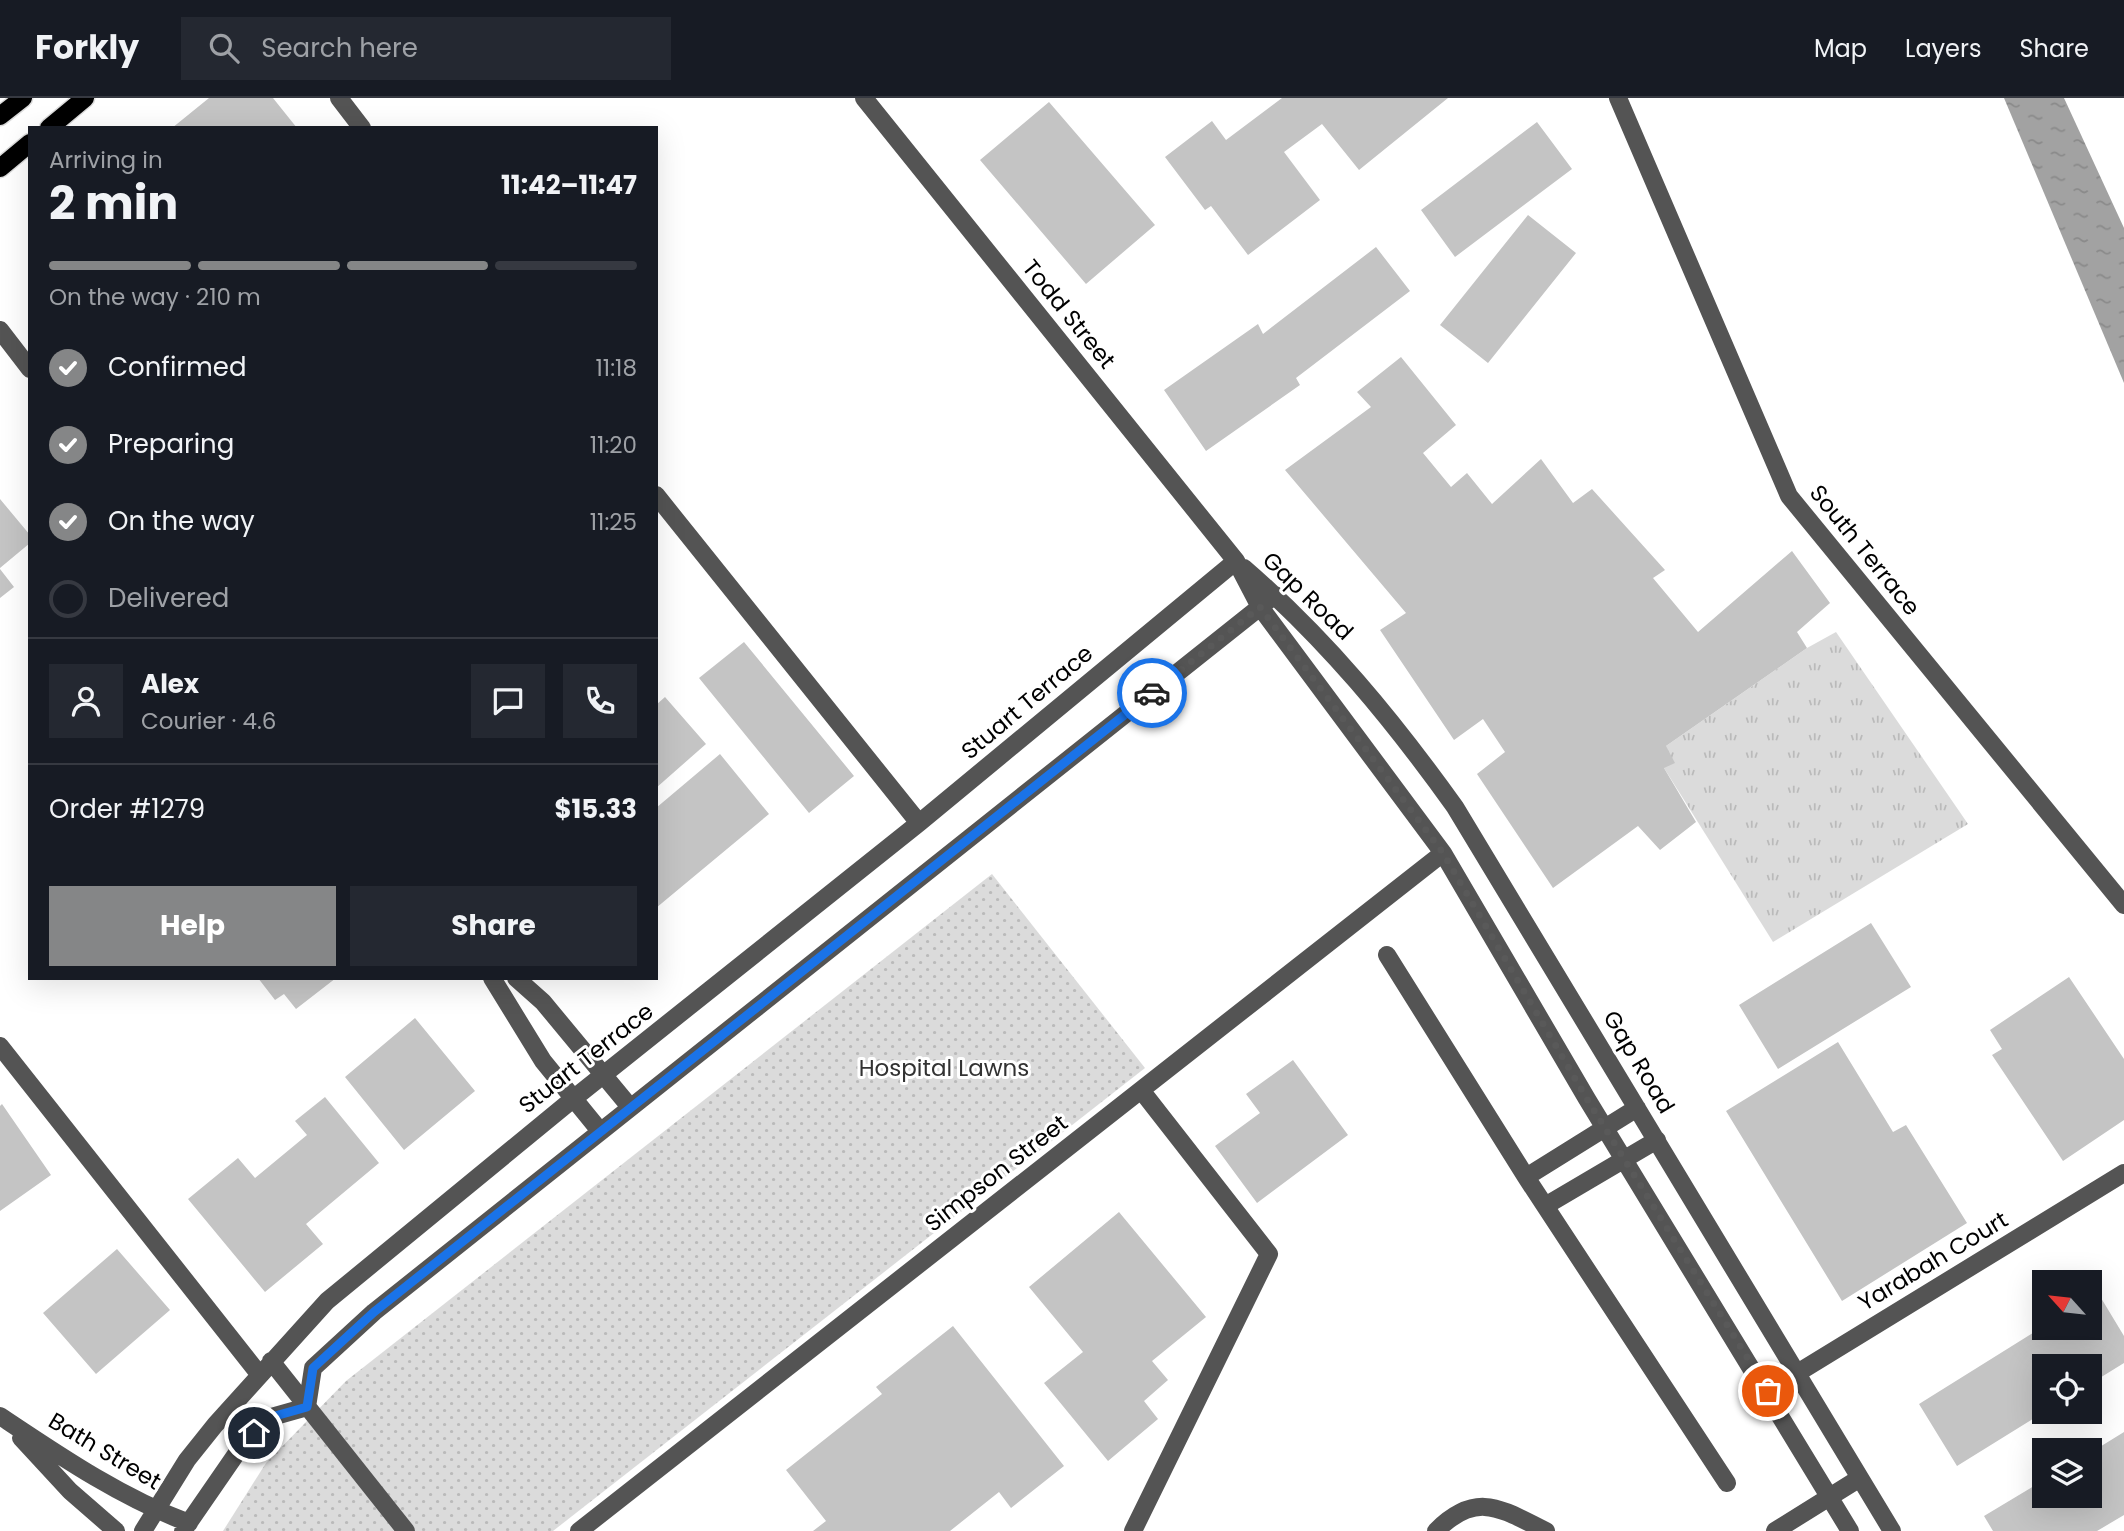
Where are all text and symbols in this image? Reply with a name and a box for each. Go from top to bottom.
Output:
search box [181,17,671,80]
text: Forkly [35,24,139,71]
icon: search [205,29,243,67]
text: Search here [261,30,418,66]
text: Map [1814,32,1867,65]
text: Layers [1905,32,1981,65]
text: Share [2019,32,2089,65]
text: Arriving in [49,144,163,176]
text: 11:42–11:47 [501,167,637,203]
text: 2 min [49,171,178,235]
street label: Todd Street [1015,253,1123,375]
text: On the way · 210 m [49,281,261,313]
icon: check [49,349,87,387]
text: Confirmed [108,349,246,385]
text: 11:18 [596,352,637,384]
icon: check [49,426,87,464]
text: Preparing [108,426,234,462]
text: 11:20 [590,429,637,461]
street label: South Terrace [1802,478,1928,622]
icon: check [49,503,87,541]
text: On the way [108,503,255,539]
text: 11:25 [590,506,637,538]
street label: Gap Road [1256,545,1360,647]
text: Delivered [108,580,229,616]
street label: Stuart Terrace [954,637,1100,767]
courier [1117,658,1187,728]
button: person [49,664,123,738]
button: chat [471,664,545,738]
button: phone [563,664,637,738]
text: Alex [141,666,199,702]
icon: car [1133,674,1171,712]
text: Courier · 4.6 [141,705,276,737]
text: Order #1279 [49,791,205,827]
text: $15.33 [554,791,637,827]
button: Help [49,886,336,966]
button: Share [350,886,637,966]
street label: Stuart Terrace [512,995,660,1121]
street label: Gap Road [1596,1004,1682,1120]
park label: Hospital Lawns [859,1052,1029,1084]
street label: Simpson Street [918,1107,1074,1239]
street label: Yarabah Court [1852,1204,2014,1318]
north arrow [2032,1270,2102,1340]
map controls [2032,1270,2102,1508]
button: locate [2032,1354,2102,1424]
pin [1738,1361,1798,1421]
icon: bag [1749,1372,1787,1410]
pin [224,1403,284,1463]
street label: Bath Street [43,1405,167,1497]
icon: home [235,1414,273,1452]
button: layers [2032,1438,2102,1508]

